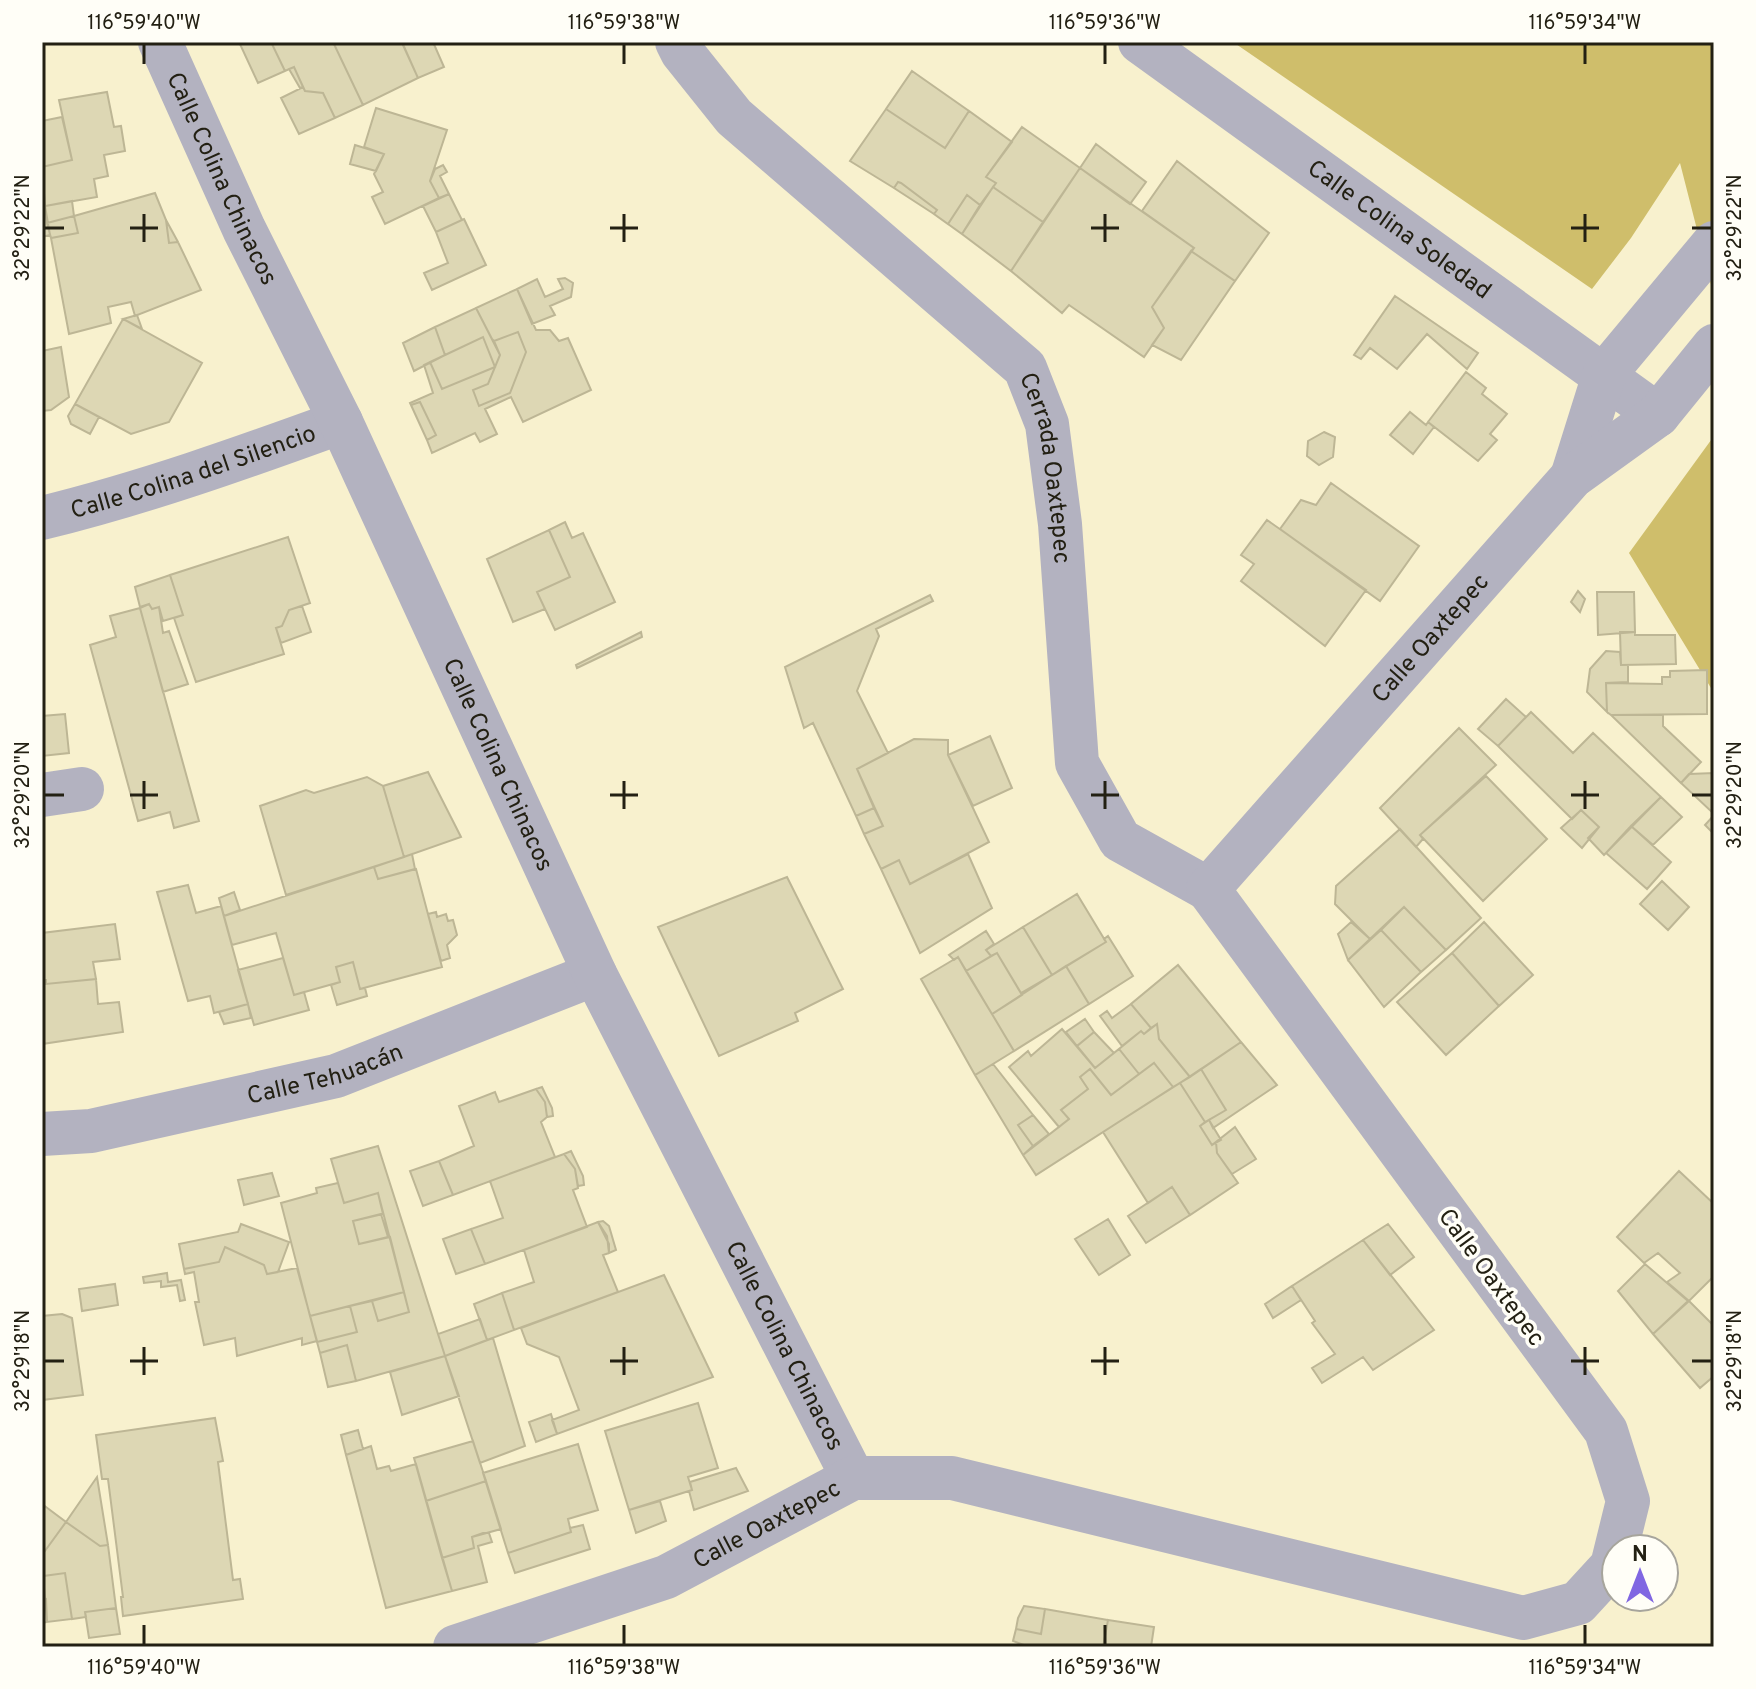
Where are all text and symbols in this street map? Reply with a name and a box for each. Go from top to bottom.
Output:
text: 116°59'40"W [87,11,201,37]
text: 116°59'38"W [568,11,680,37]
text: 116°59'36"W [1049,11,1161,37]
text: 116°59'34"W [1529,11,1641,37]
street label: Calle Colina Chinacos [159,68,283,291]
street label: Calle Colina Soledad [1301,154,1496,307]
text: 32°29'22"N [11,174,37,282]
text: 32°29'22"N [1723,174,1749,282]
street label: Cerrada Oaxtepec [1011,369,1076,565]
street label: Calle Colina del Silencio [67,419,320,527]
street label: Calle Oaxtepec [1366,568,1497,710]
street label: Calle Colina Chinacos [435,654,559,877]
text: 32°29'20"N [11,741,37,849]
text: 32°29'20"N [1723,741,1749,849]
street label: Calle Tehuacán [244,1038,408,1113]
street label: Calle Oaxtepec [1430,1204,1550,1353]
street label: Calle Colina Chinacos [717,1237,849,1456]
text: 32°29'18"N [11,1310,37,1412]
text: 32°29'18"N [1723,1310,1749,1412]
street label: Calle Oaxtepec [688,1474,846,1577]
north arrow [1600,1533,1680,1613]
text: N [1632,1542,1648,1569]
text: 116°59'40"W [87,1656,201,1682]
text: 116°59'38"W [568,1656,680,1682]
text: 116°59'36"W [1049,1656,1161,1682]
text: 116°59'34"W [1529,1656,1641,1682]

